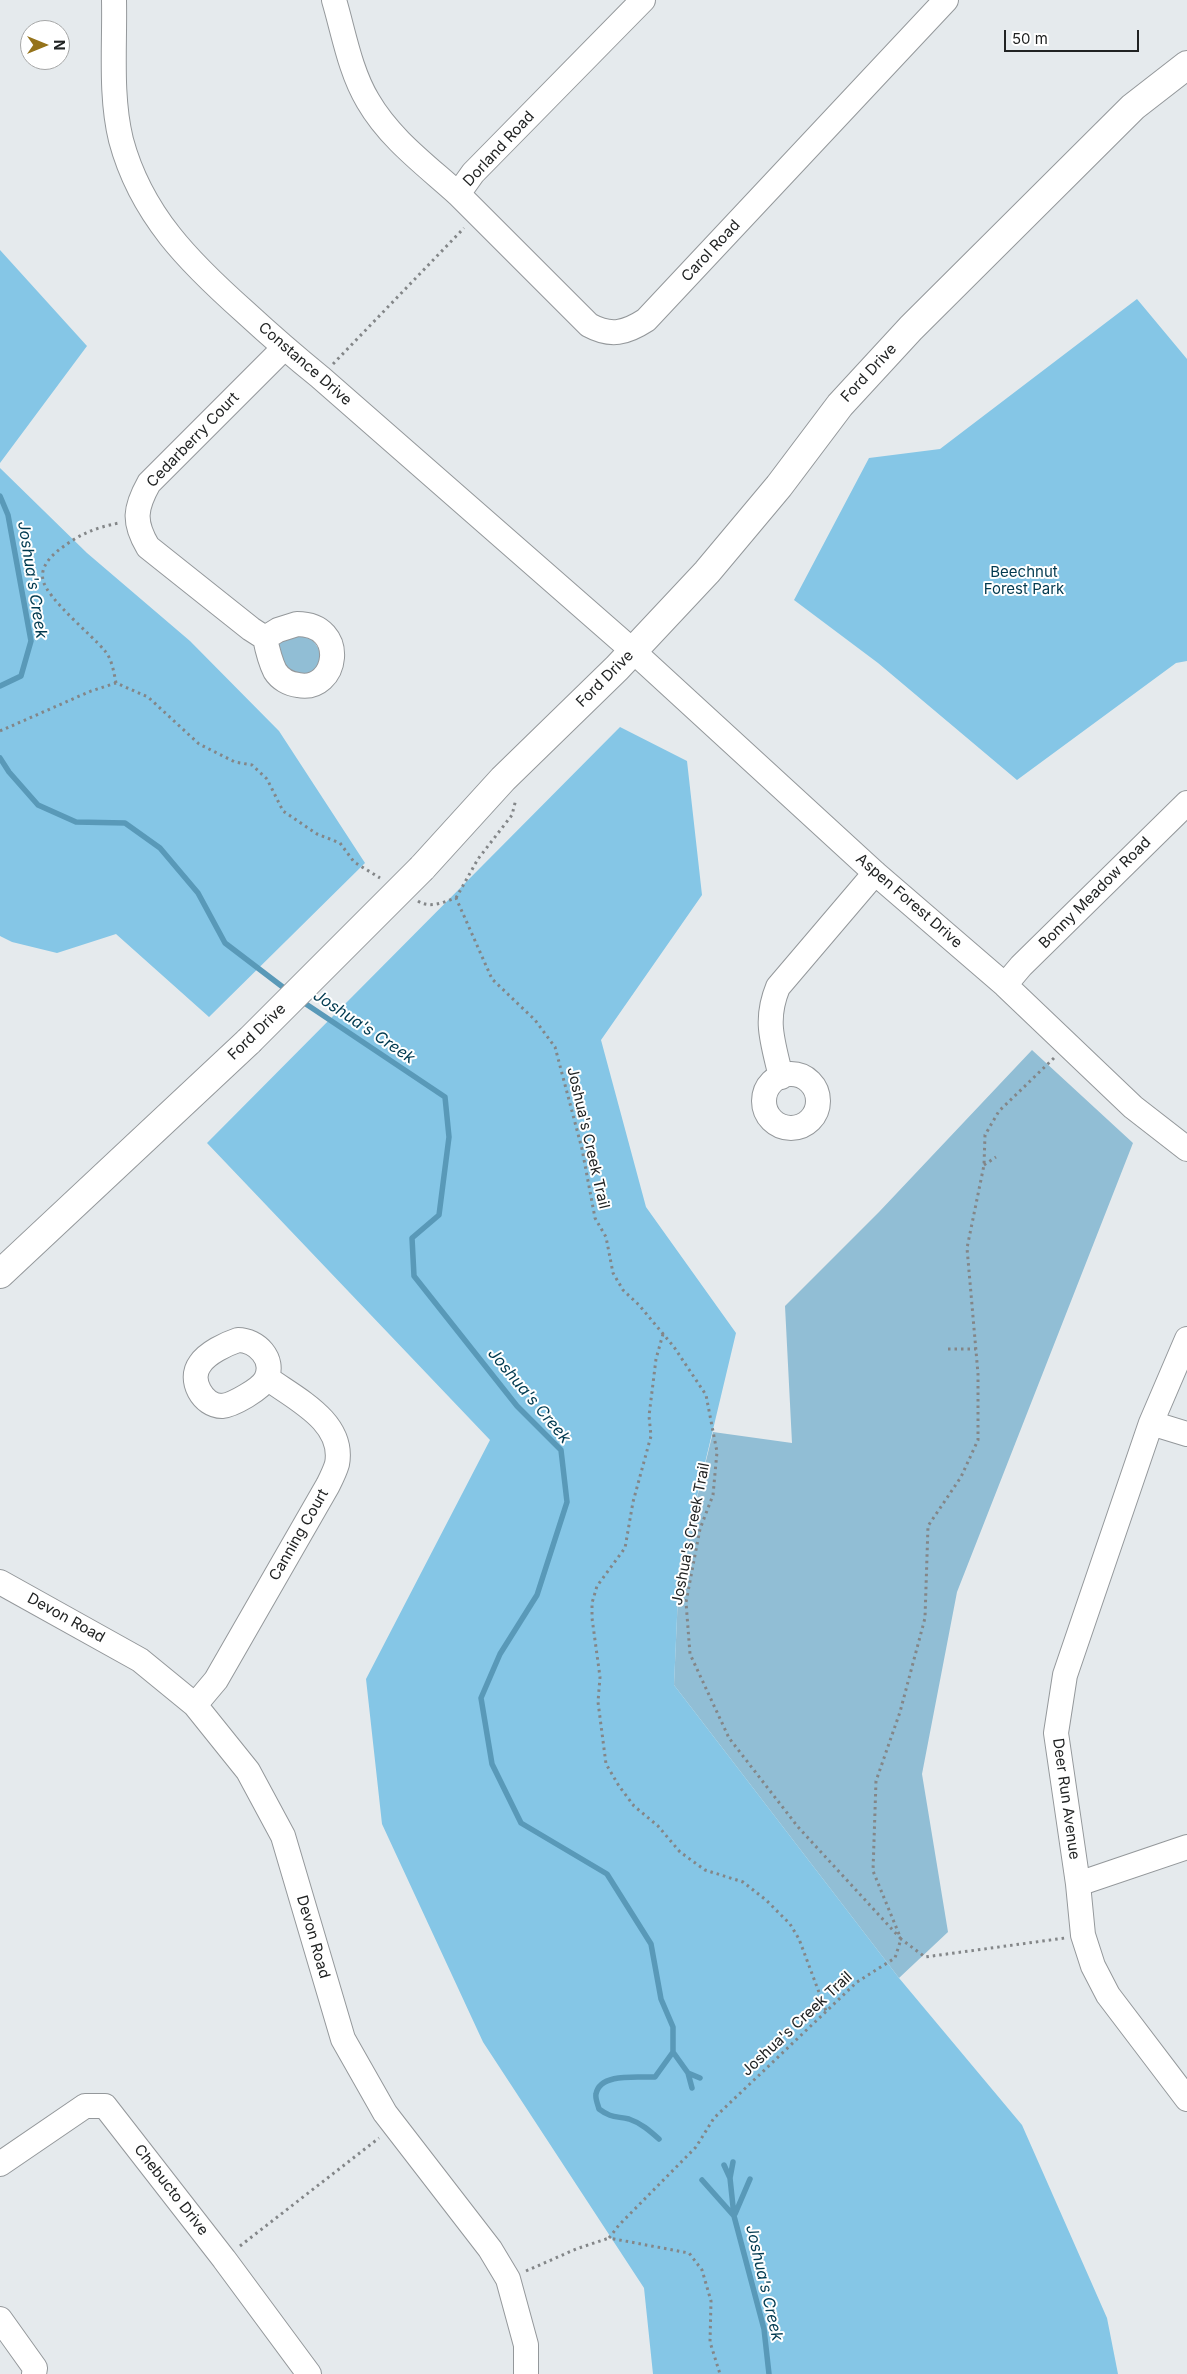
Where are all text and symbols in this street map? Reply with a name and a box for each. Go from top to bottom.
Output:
north arrow [20,20,70,70]
scale bar [1007,20,1142,52]
text: 50 m [1012,29,1048,48]
text: N [51,40,68,50]
street label: Dorland Road [460,108,538,190]
street label: Carol Road [678,216,744,286]
street label: Constance Drive [255,319,355,409]
street label: Ford Drive [837,340,901,406]
street label: Cedarberry Court [143,389,243,491]
water label: Joshua's Creek [13,520,51,640]
park label: Beechnut Forest Park [984,563,1064,598]
street label: Ford Drive [573,647,637,711]
street label: Bonny Meadow Road [1035,833,1155,953]
street label: Aspen Forest Drive [852,850,966,952]
water label: Joshua's Creek [310,986,418,1068]
street label: Ford Drive [224,1000,290,1064]
street label: Joshua's Creek Trail [563,1065,613,1211]
water label: Joshua's Creek [484,1345,574,1447]
street label: Joshua's Creek Trail [668,1461,714,1607]
street label: Canning Court [266,1486,332,1584]
street label: Devon Road [24,1589,108,1647]
street label: Deer Run Avenue [1049,1737,1083,1861]
street label: Devon Road [293,1893,333,1981]
street label: Joshua's Creek Trail [738,1968,856,2080]
street label: Chebucto Drive [130,2141,212,2239]
water label: Joshua's Creek [741,2223,787,2343]

